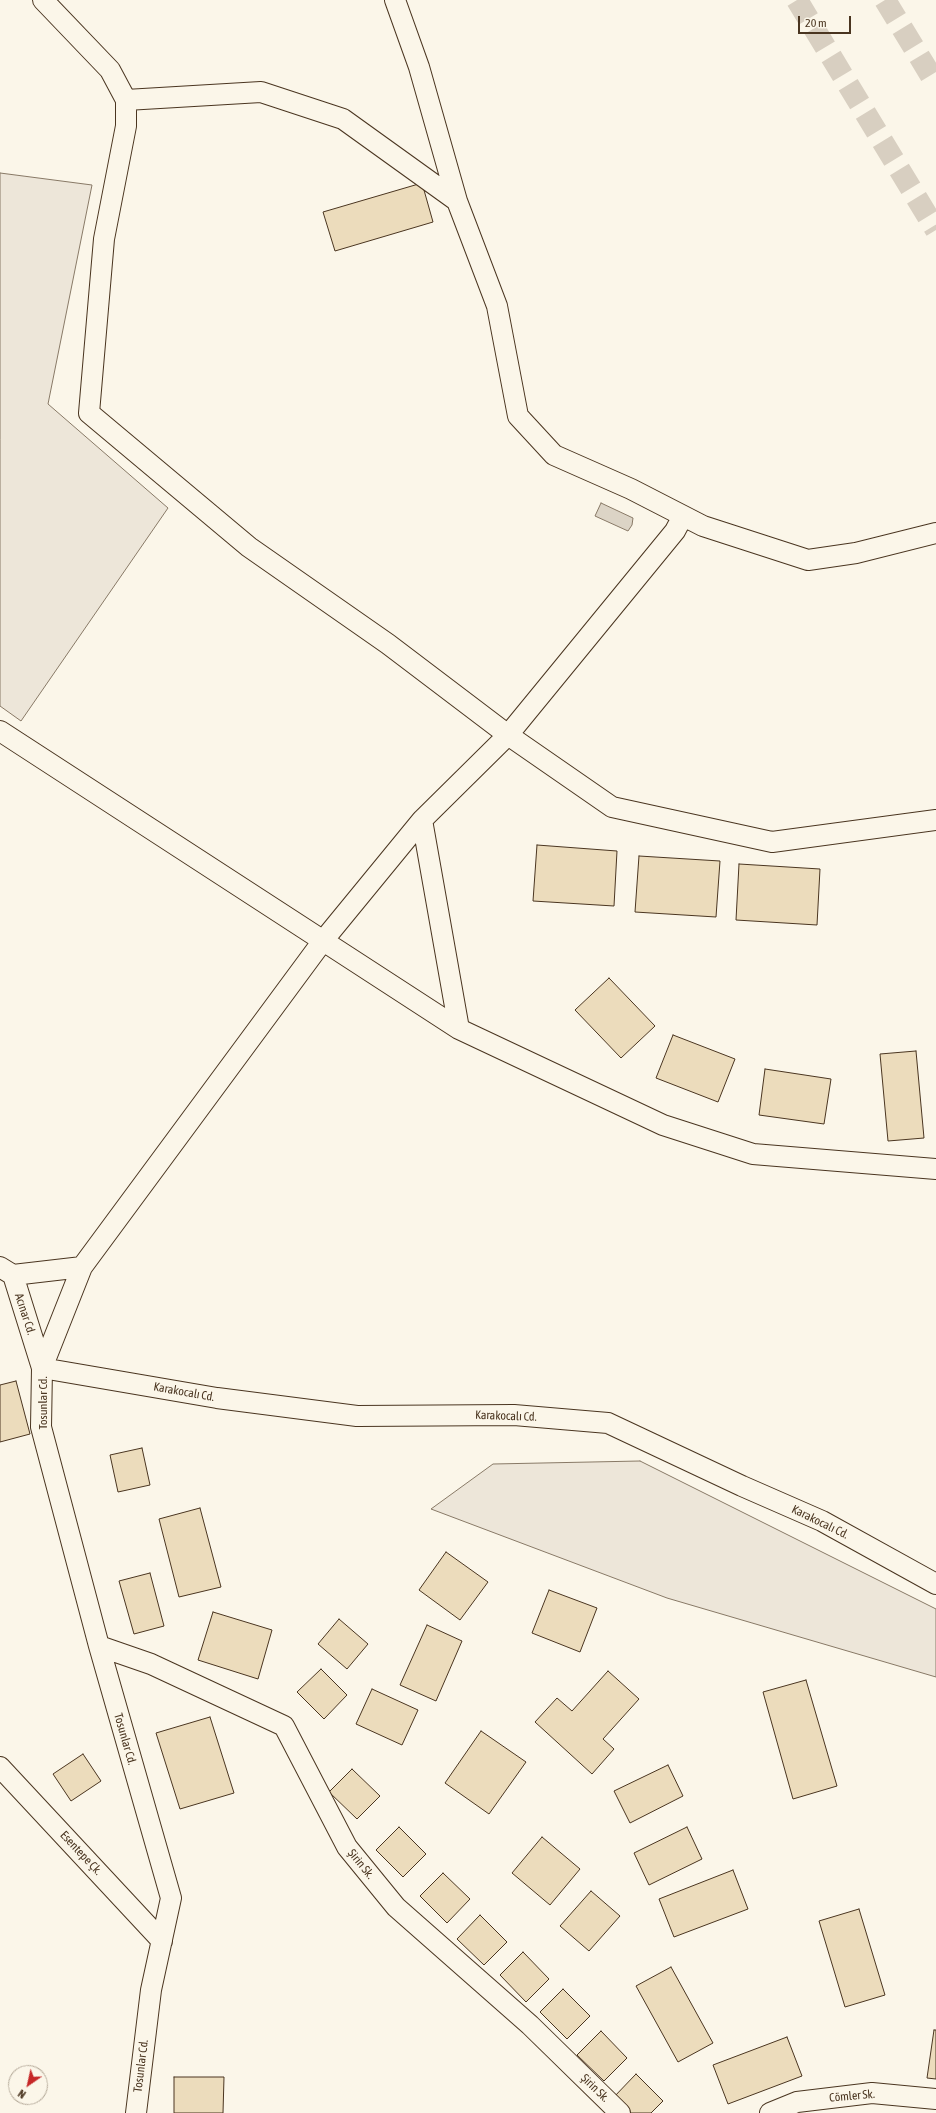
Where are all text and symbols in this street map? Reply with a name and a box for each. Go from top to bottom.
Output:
scale bar [800,8,853,34]
text: 20 m [805,16,827,30]
street label: Acınar Cd. [12,1291,38,1337]
street label: Tosunlar Cd. [36,1376,50,1430]
street label: Karakocalı Cd. [152,1380,216,1404]
street label: Karakocalı Cd. [475,1408,537,1424]
street label: Karakocalı Cd. [789,1502,851,1542]
street label: Tosunlar Cd. [111,1711,139,1767]
street label: Esentepe Çk. [57,1828,105,1878]
street label: Şirin Sk. [345,1846,377,1882]
street label: Tosunlar Cd. [131,2039,151,2093]
north arrow [8,2065,48,2105]
street label: Şirin Sk. [578,2071,612,2105]
text: N [16,2087,28,2101]
street label: Cömler Sk. [829,2087,875,2105]

